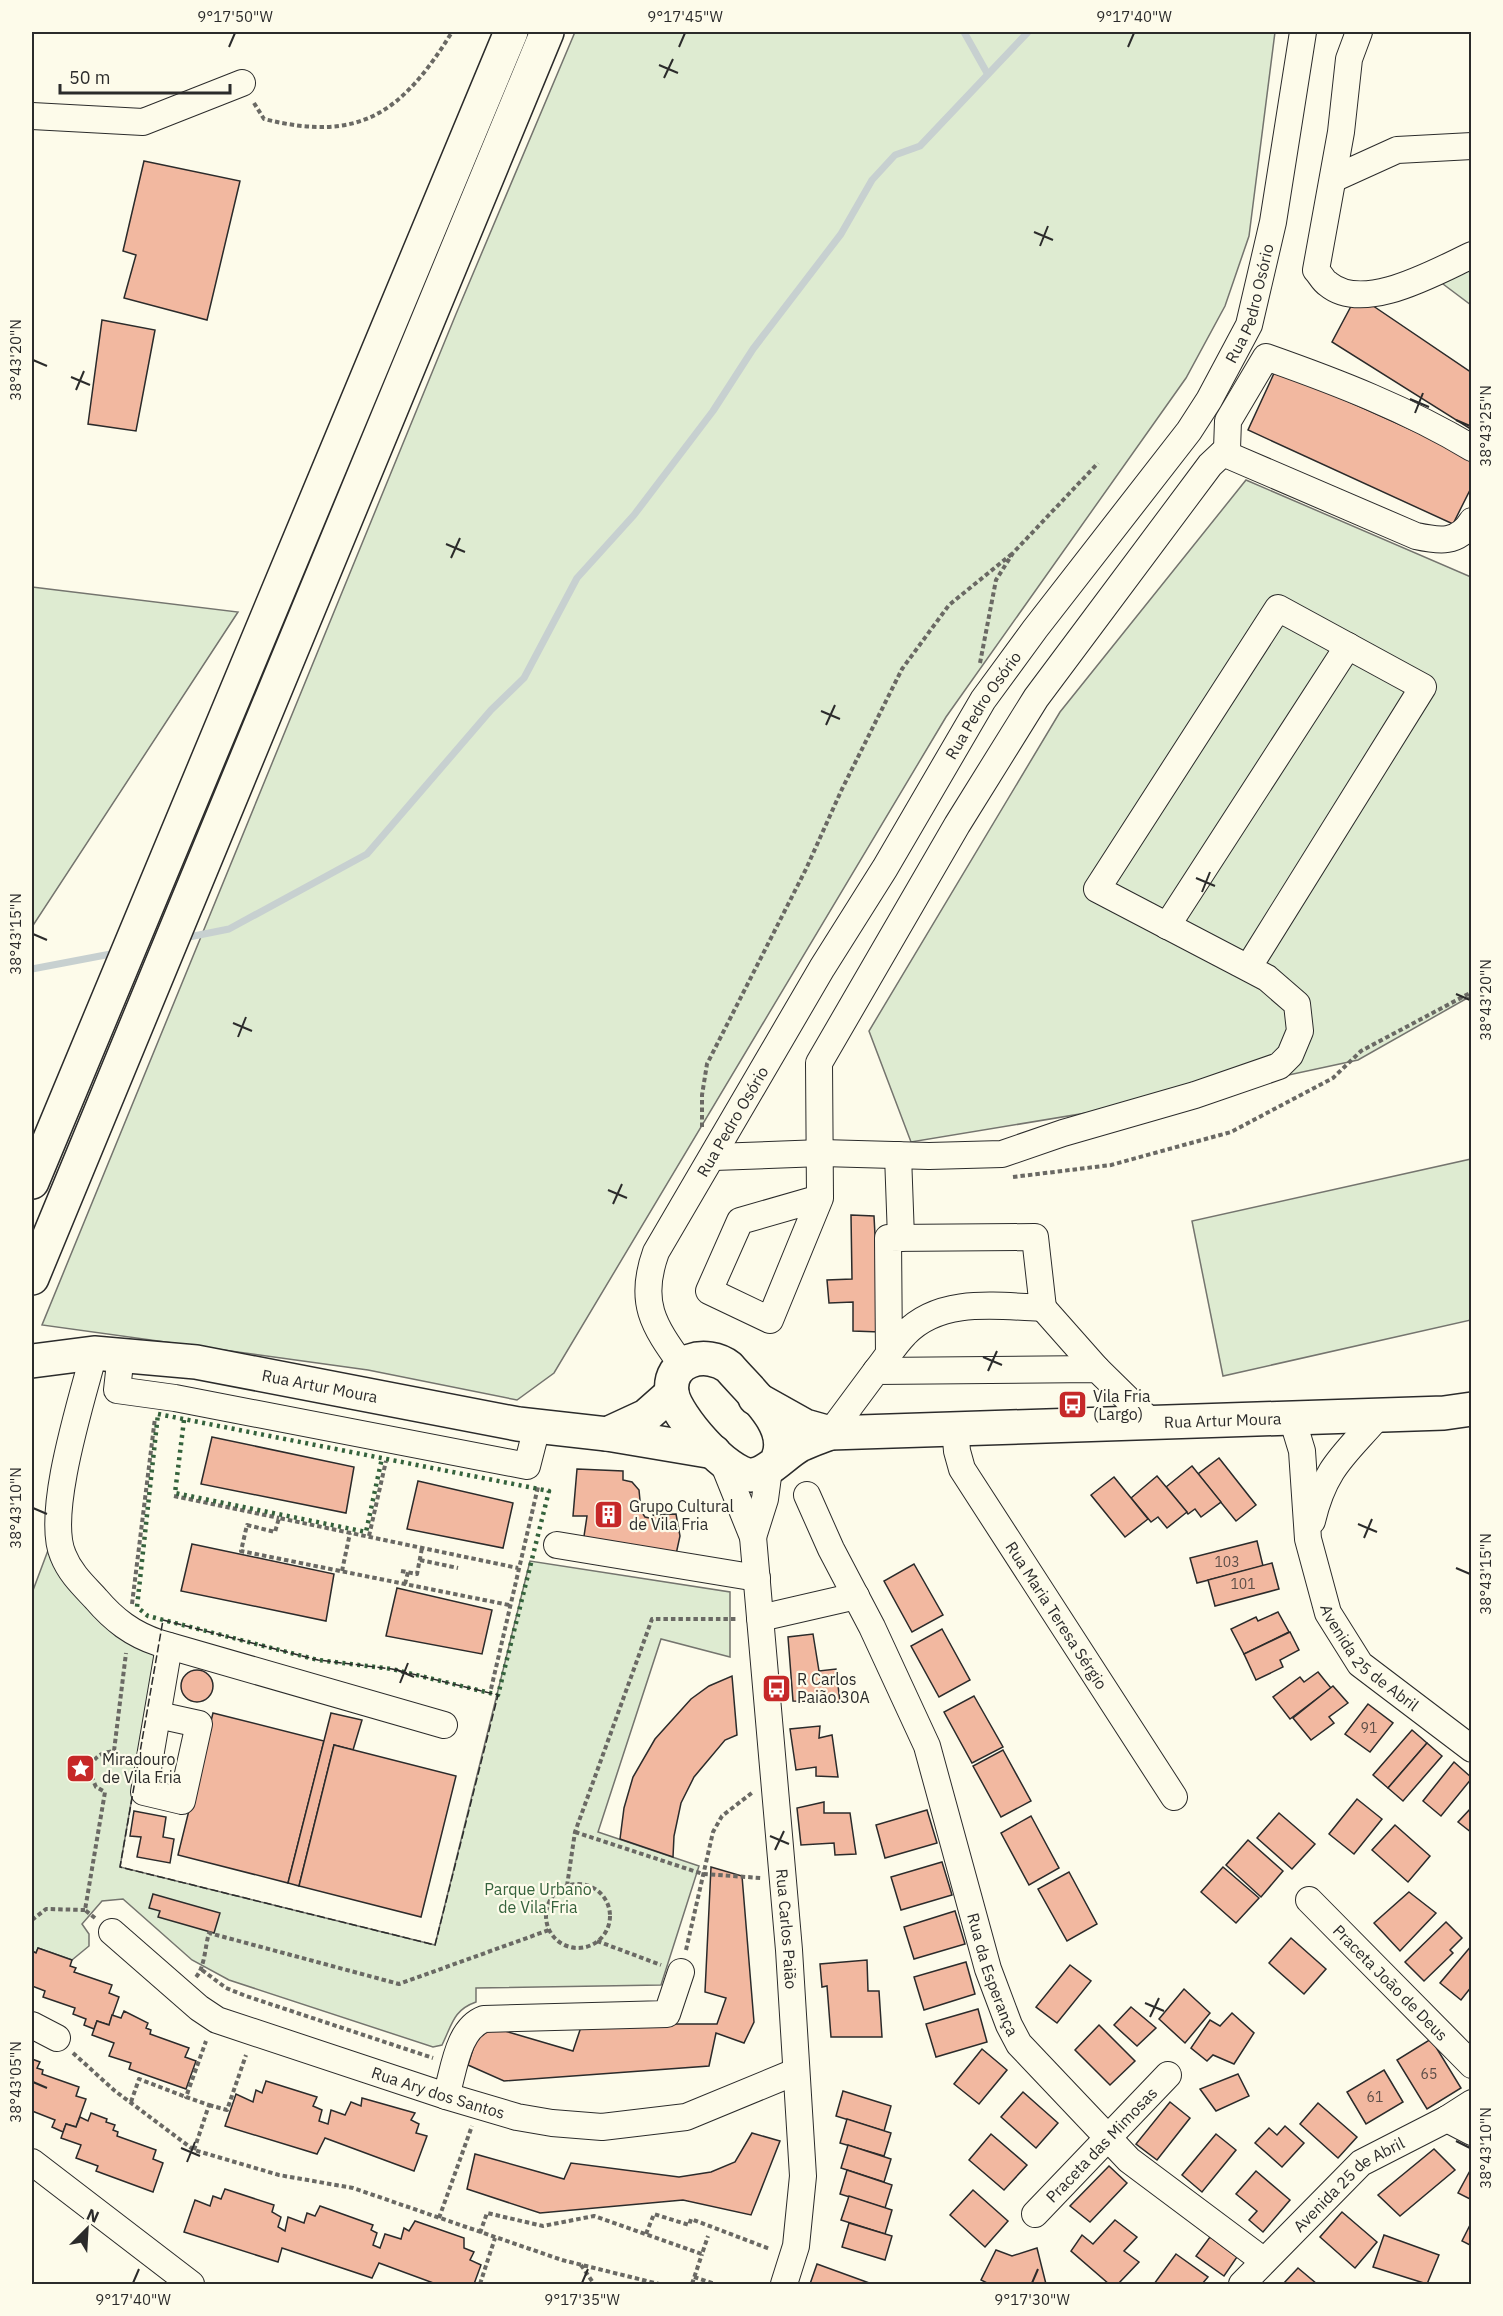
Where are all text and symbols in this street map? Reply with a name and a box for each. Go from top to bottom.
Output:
text: 9°17'50"W [197,7,273,26]
text: 9°17'45"W [647,7,723,26]
text: 9°17'40"W [1096,7,1172,26]
scale bar [60,57,230,95]
text: 50 m [69,66,111,89]
street label: Rua Pedro Osório [1221,242,1278,366]
text: 38°43'20"N [6,319,25,401]
text: 38°43'25"N [1476,385,1495,467]
street label: Rua Pedro Osório [941,647,1025,763]
text: 38°43'15"N [6,893,25,975]
text: 38°43'20"N [1476,959,1495,1041]
street label: Rua Pedro Osório [692,1063,772,1180]
street label: Rua Artur Moura [260,1365,380,1407]
place label: Vila Fria (Largo) [1093,1386,1151,1424]
bus stop icon: Vila Fria (Largo) [1056,1389,1088,1421]
street label: Rua Artur Moura [1163,1408,1282,1432]
text: 38°43'10"N [6,1467,25,1549]
place label: Grupo Cultural de Vila Fria [629,1496,734,1534]
building icon: Grupo Cultural de Vila Fria [592,1499,624,1531]
text: 38°43'15"N [1476,1533,1495,1615]
street label: Rua Maria Teresa Sérgio [1001,1538,1112,1693]
house number: 103 [1214,1553,1240,1571]
house number: 101 [1230,1575,1256,1593]
street label: Avenida 25 de Abril [1316,1602,1423,1715]
place label: R Carlos Paião 30A [797,1669,870,1707]
bus stop icon: R Carlos Paião 30A [760,1672,792,1704]
house number: 91 [1361,1719,1377,1737]
place label: Miradouro de Vila Fria [102,1749,182,1787]
place icon: Miradouro de Vila Fria [65,1752,97,1784]
street label: Rua Carlos Paião [772,1868,801,1990]
park label: Parque Urbano de Vila Fria [484,1879,592,1917]
street label: Rua da Esperança [963,1911,1023,2040]
street label: Praceta João de Deus [1329,1920,1452,2045]
text: 38°43'05"N [6,2041,25,2123]
street label: Rua Ary dos Santos [369,2062,507,2123]
house number: 65 [1421,2065,1437,2083]
street label: Praceta das Mimosas [1042,2083,1161,2207]
house number: 61 [1367,2088,1383,2106]
text: 38°43'10"N [1476,2107,1495,2189]
street label: Avenida 25 de Abril [1289,2133,1408,2236]
north arrow [57,2199,117,2259]
text: N [84,2204,102,2227]
text: 9°17'40"W [95,2290,171,2309]
text: 9°17'35"W [544,2290,620,2309]
text: 9°17'30"W [994,2290,1070,2309]

